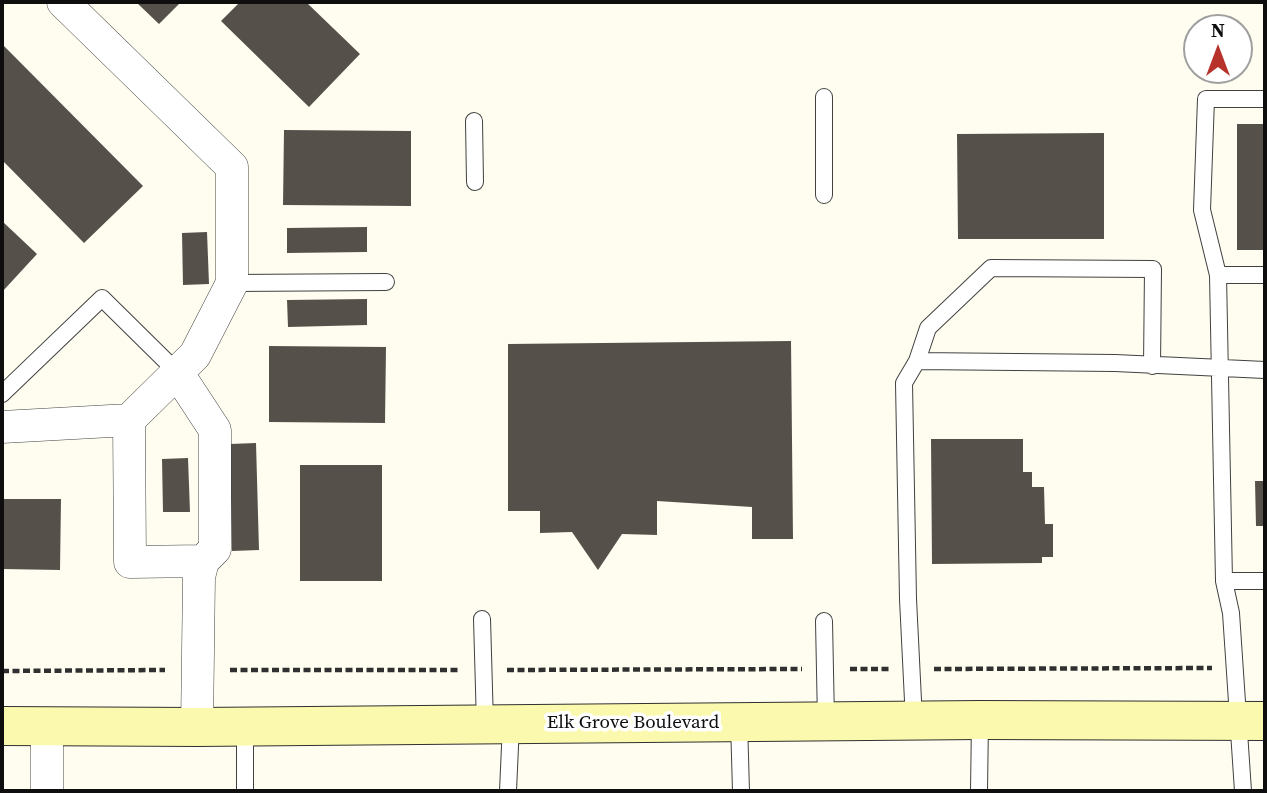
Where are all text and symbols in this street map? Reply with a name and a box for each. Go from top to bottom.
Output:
north arrow [1183,14,1253,84]
text: N [1211,17,1225,43]
street label: Elk Grove Boulevard [547,712,719,734]

